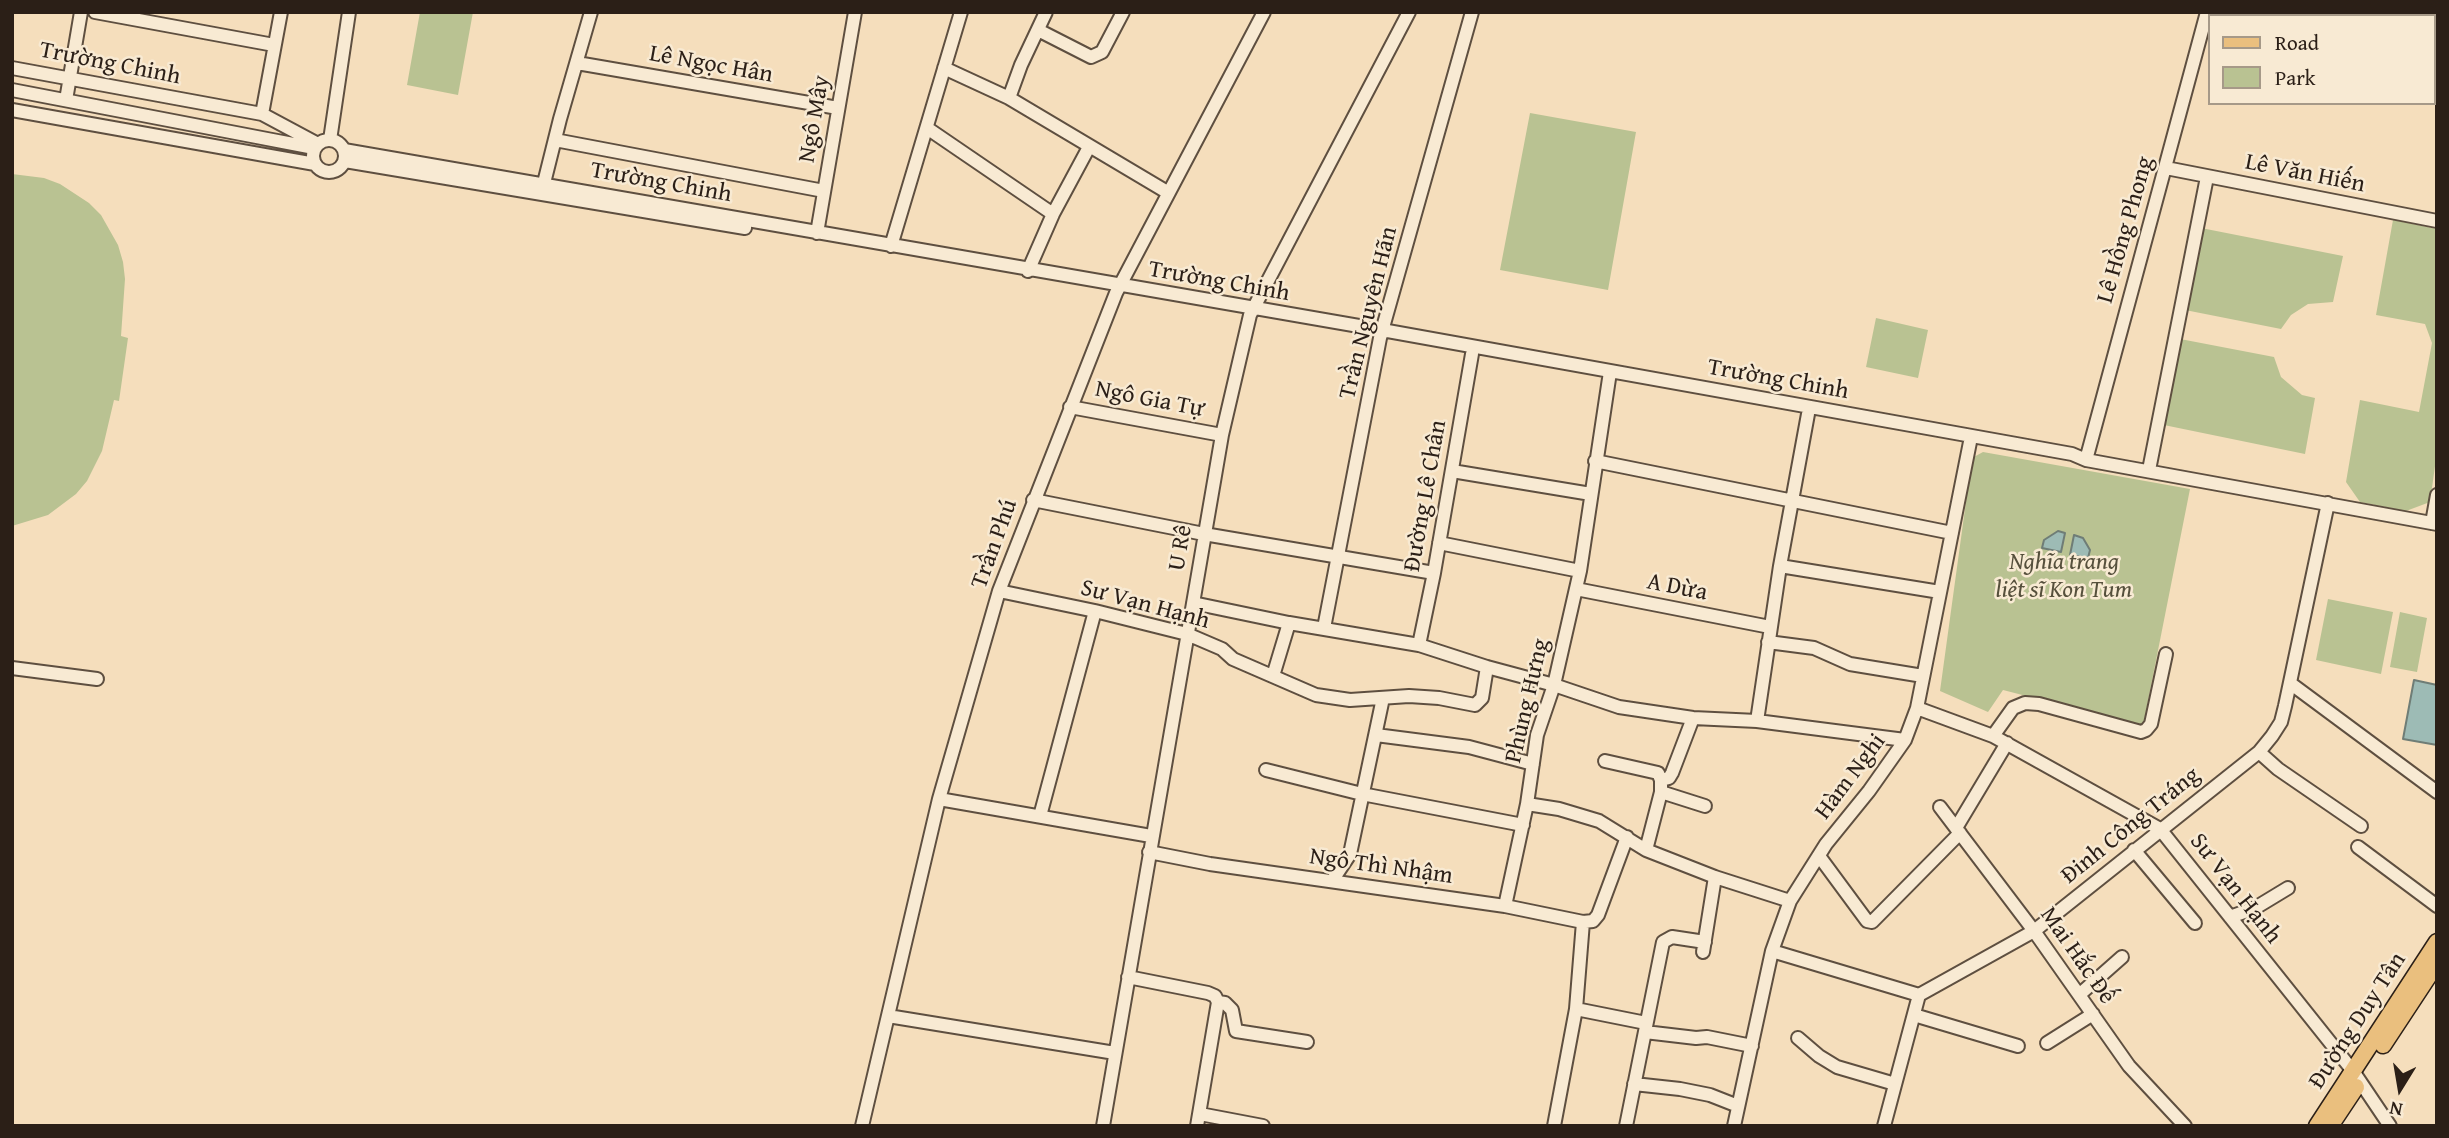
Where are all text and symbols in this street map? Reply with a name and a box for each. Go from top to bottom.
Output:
legend [2208,14,2435,105]
text: Road [2275,27,2319,58]
street label: Trường Chinh [37,36,183,92]
street label: Lê Ngọc Hân [647,40,775,90]
text: Park [2275,62,2316,93]
street label: Ngô Mây [793,73,837,165]
street label: Lê Văn Hiến [2243,148,2367,200]
street label: Lê Hồng Phong [2091,153,2161,307]
street label: Trường Chinh [588,156,734,210]
street label: Trần Nguyên Hãn [1334,224,1404,402]
street label: Trường Chinh [1146,255,1292,309]
street label: Trường Chinh [1705,353,1851,407]
street label: Ngô Gia Tự [1093,375,1207,425]
street label: Đường Lê Chân [1399,418,1453,574]
street label: Trần Phú [966,495,1024,593]
street label: U Rê [1163,523,1199,573]
park label: Nghĩa trang liệt sĩ Kon Tum [1996,549,2132,605]
street label: A Dừa [1644,568,1710,608]
street label: Sư Vạn Hạnh [1077,574,1213,636]
street label: Phùng Hưng [1500,636,1556,766]
street label: Hàm Nghi [1809,728,1893,826]
street label: Đinh Công Tráng [2056,761,2206,891]
street label: Sư Vạn Hạnh [2183,828,2287,950]
street label: Ngô Thì Nhậm [1308,843,1454,891]
street label: Mai Hắc Đế [2033,902,2121,1010]
street label: Đường Duy Tân [2303,947,2413,1095]
north arrow [2365,1054,2435,1124]
text: N [2387,1095,2405,1125]

